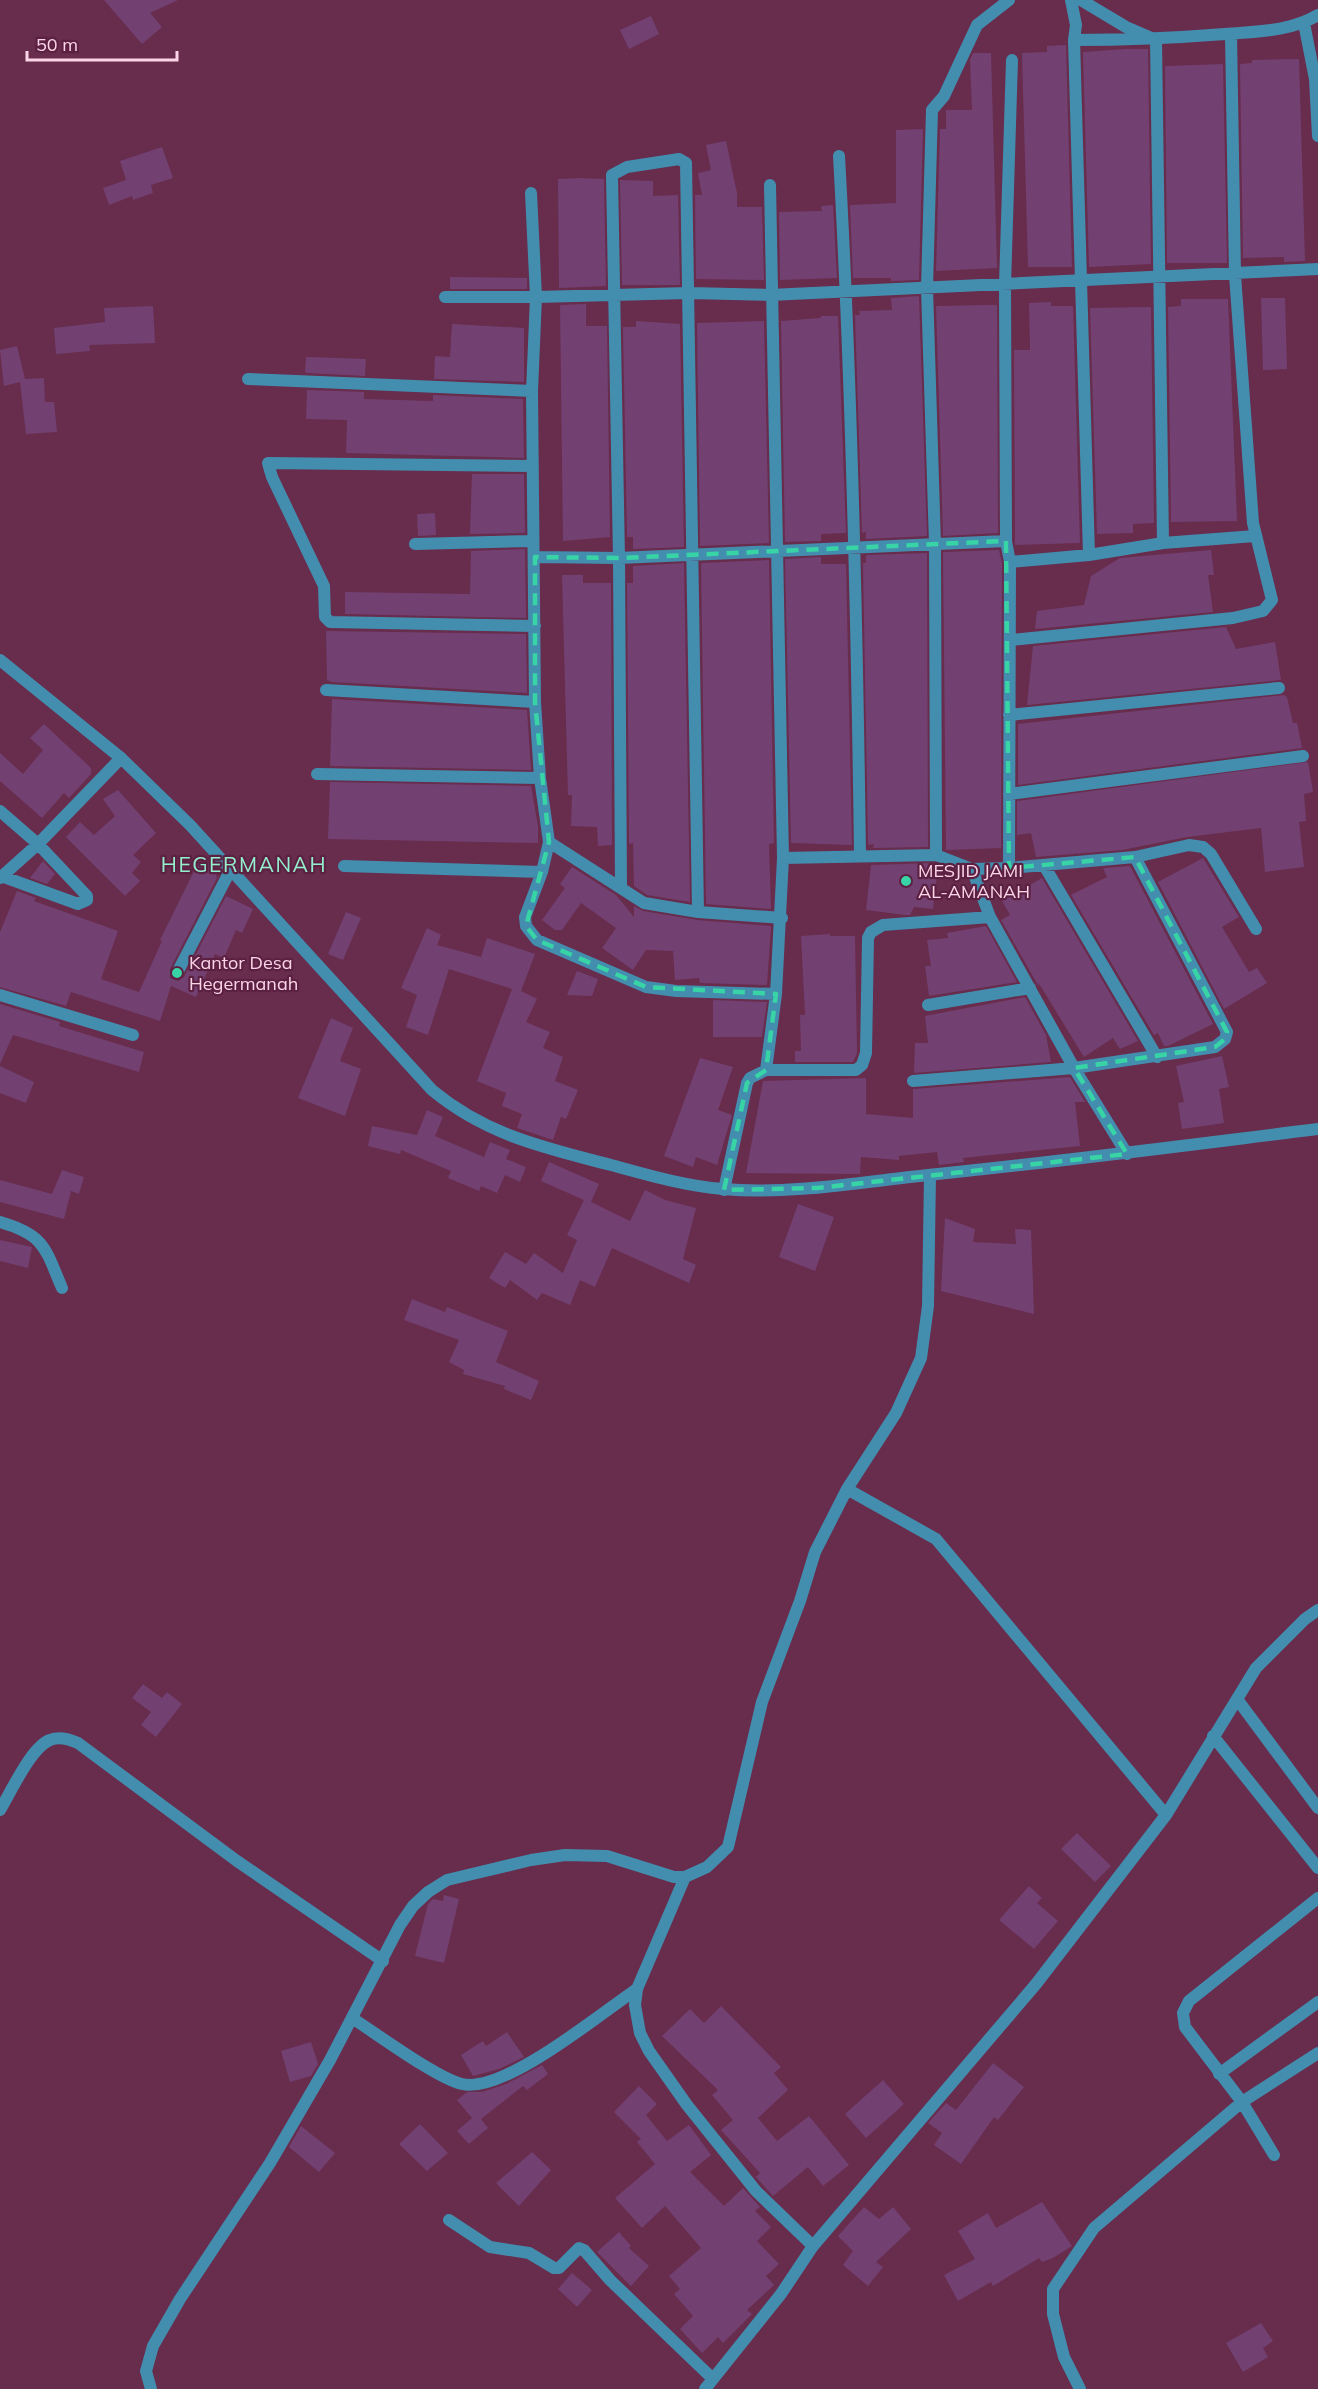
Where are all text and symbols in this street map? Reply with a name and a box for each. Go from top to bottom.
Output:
scale bar [27,24,177,62]
text: 50 m [36,33,78,56]
district label: HEGERMANAH [161,851,327,877]
place label: MESJID JAMI AL-AMANAH [918,859,1030,903]
marker: MESJID JAMI AL-AMANAH [899,874,913,888]
place label: Kantor Desa Hegermanah [189,951,298,995]
marker: Kantor Desa Hegermanah [170,966,184,980]

